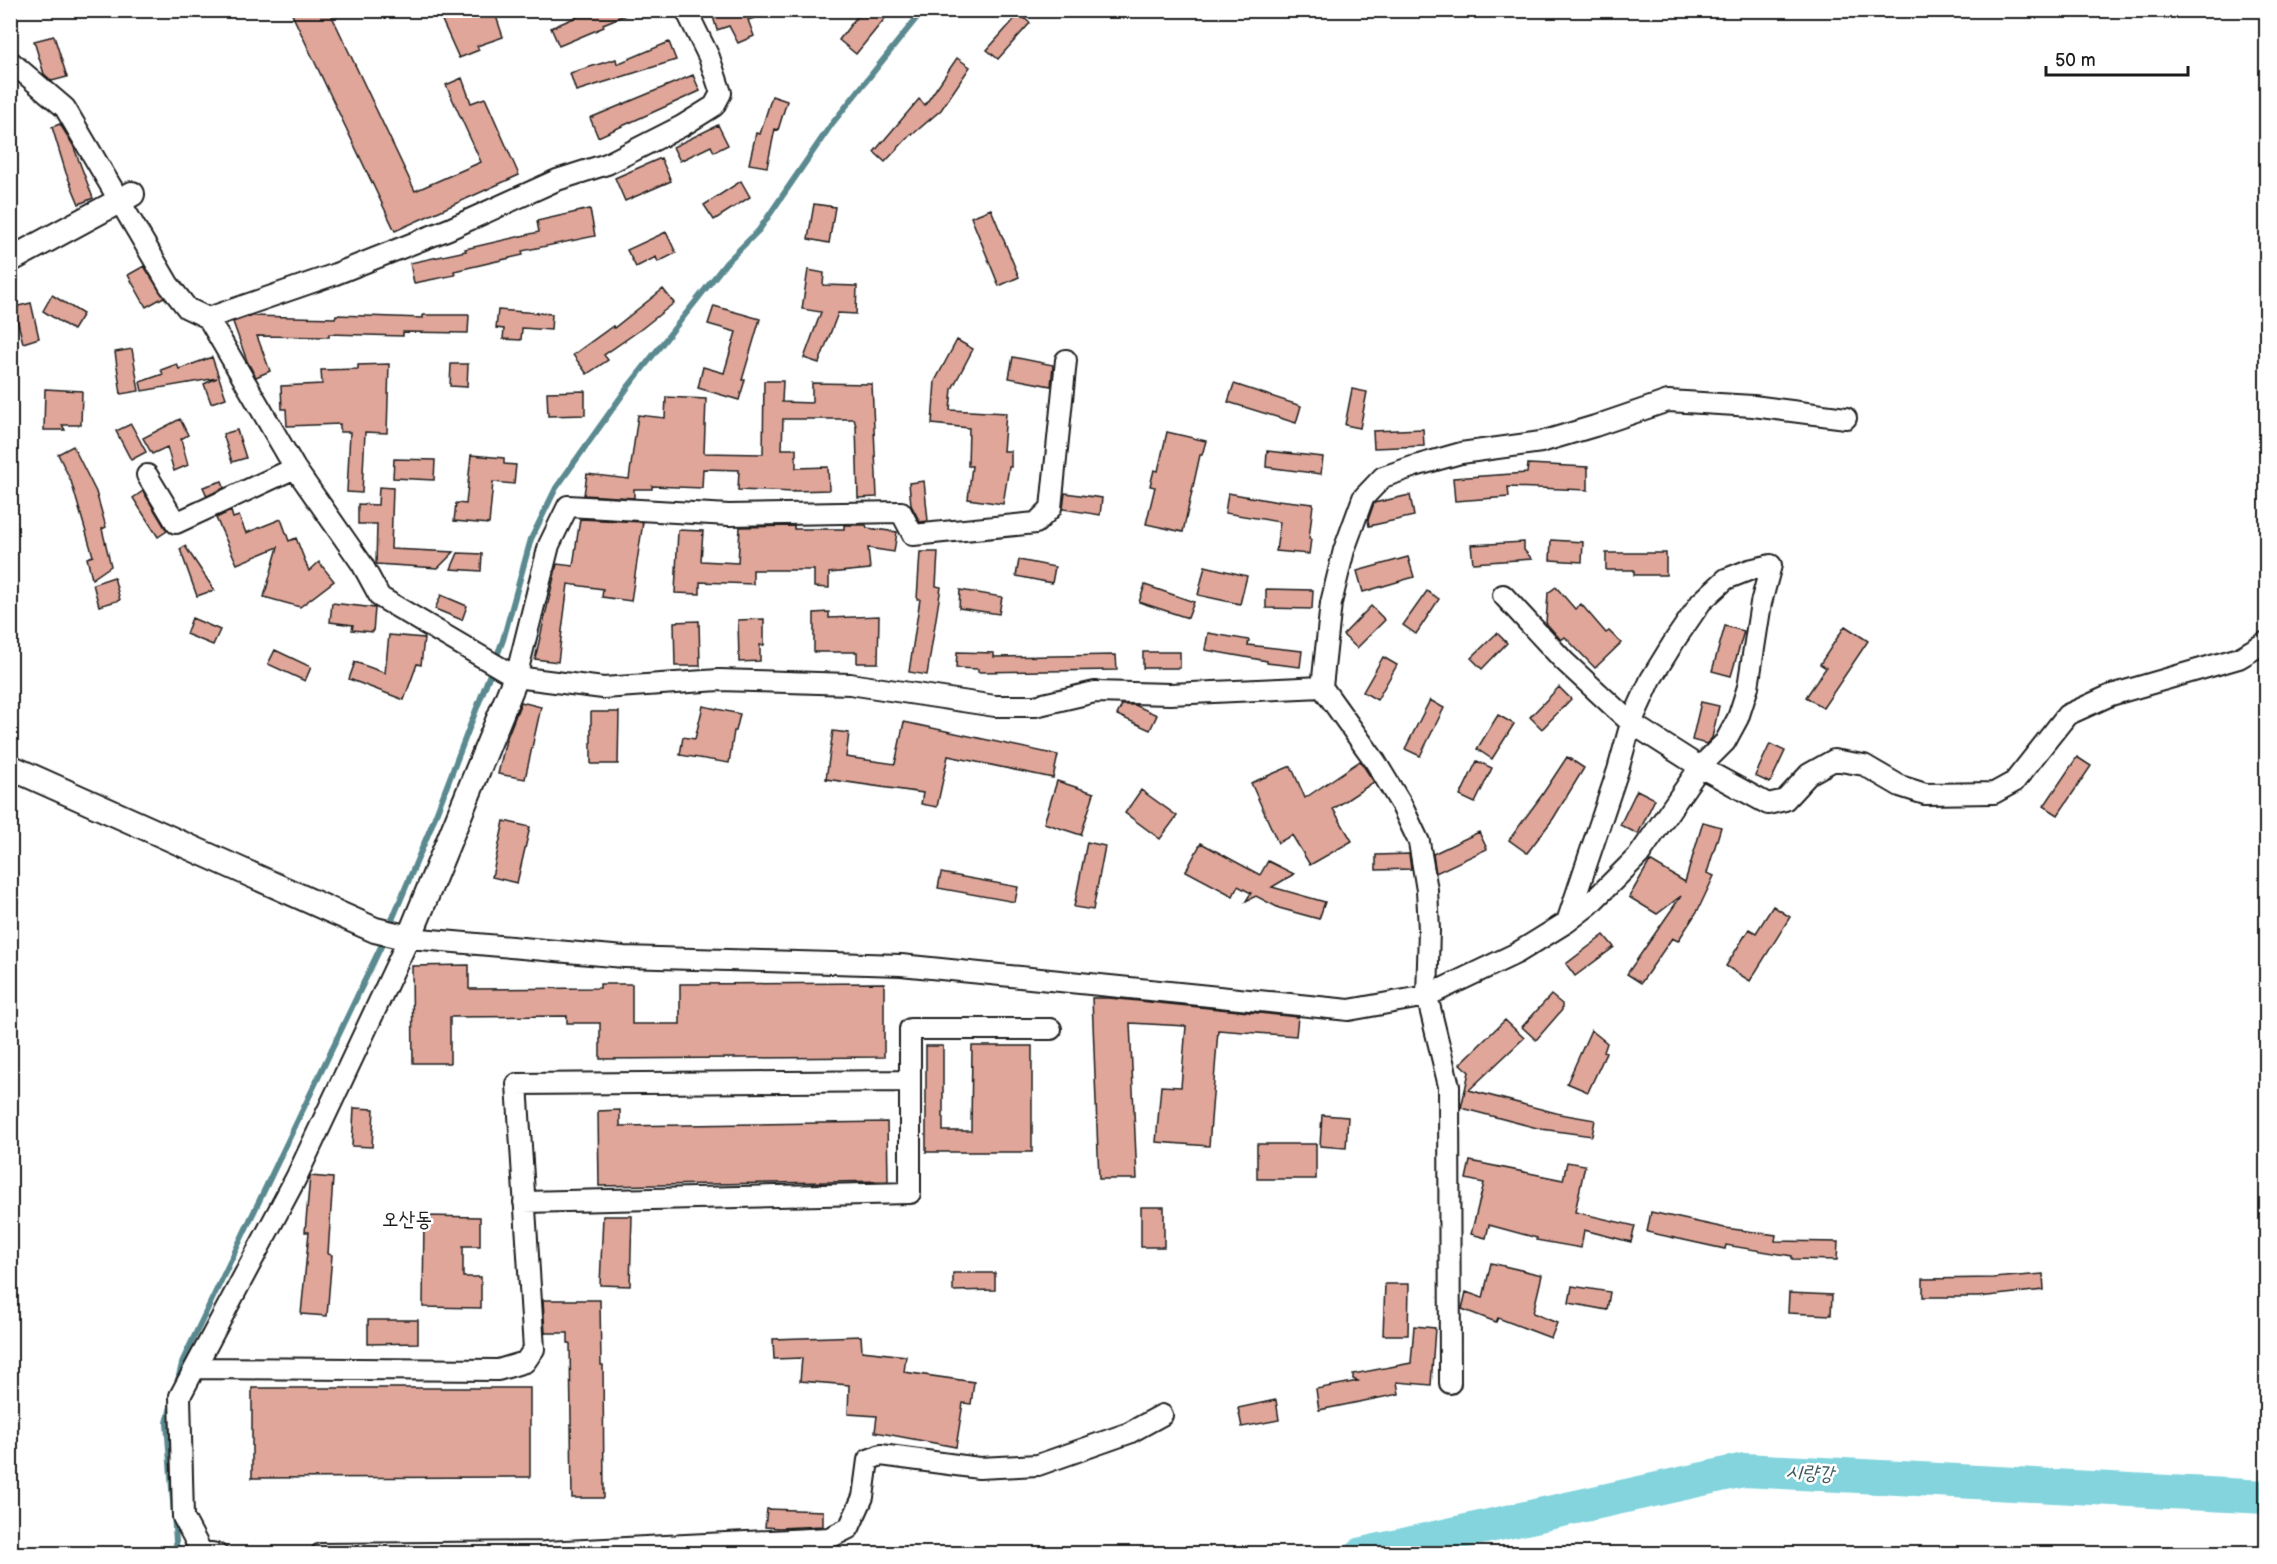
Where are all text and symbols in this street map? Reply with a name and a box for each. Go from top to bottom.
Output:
scale bar [2046,39,2188,77]
text: 50 m [2055,50,2096,71]
district label: 오산동 [382,1207,432,1232]
water label: 시량강 [1785,1460,1838,1486]

